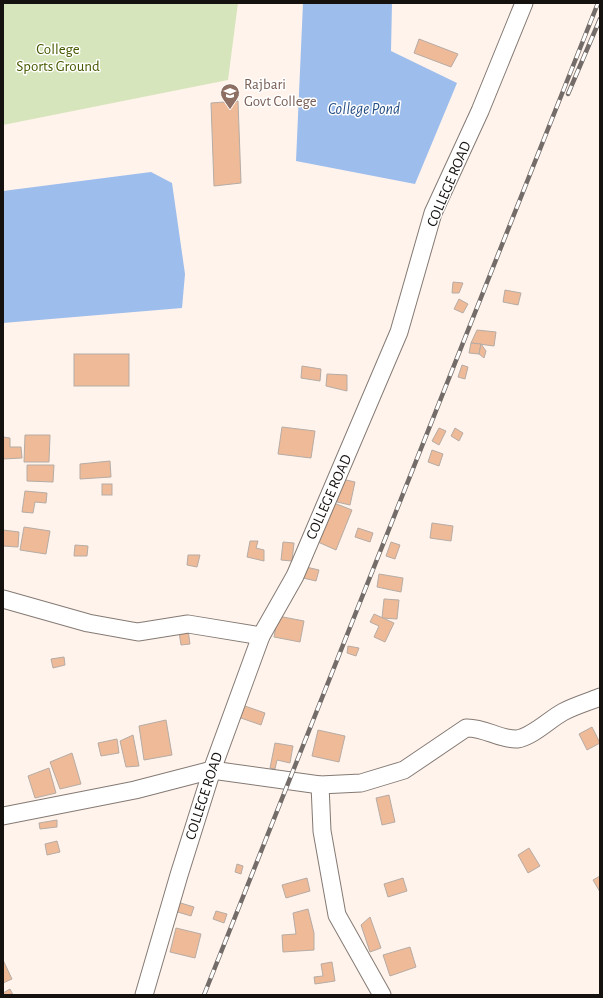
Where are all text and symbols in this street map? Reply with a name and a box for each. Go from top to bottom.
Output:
park label: College Sports Ground [16,42,100,74]
place label: Rajbari Govt College [244,77,317,109]
school or university icon: Rajbari Govt College [219,82,241,110]
water label: College Pond [328,101,400,117]
street label: COLLEGE ROAD [424,139,474,229]
street label: COLLEGE ROAD [304,452,355,542]
street label: COLLEGE ROAD [183,750,225,842]

